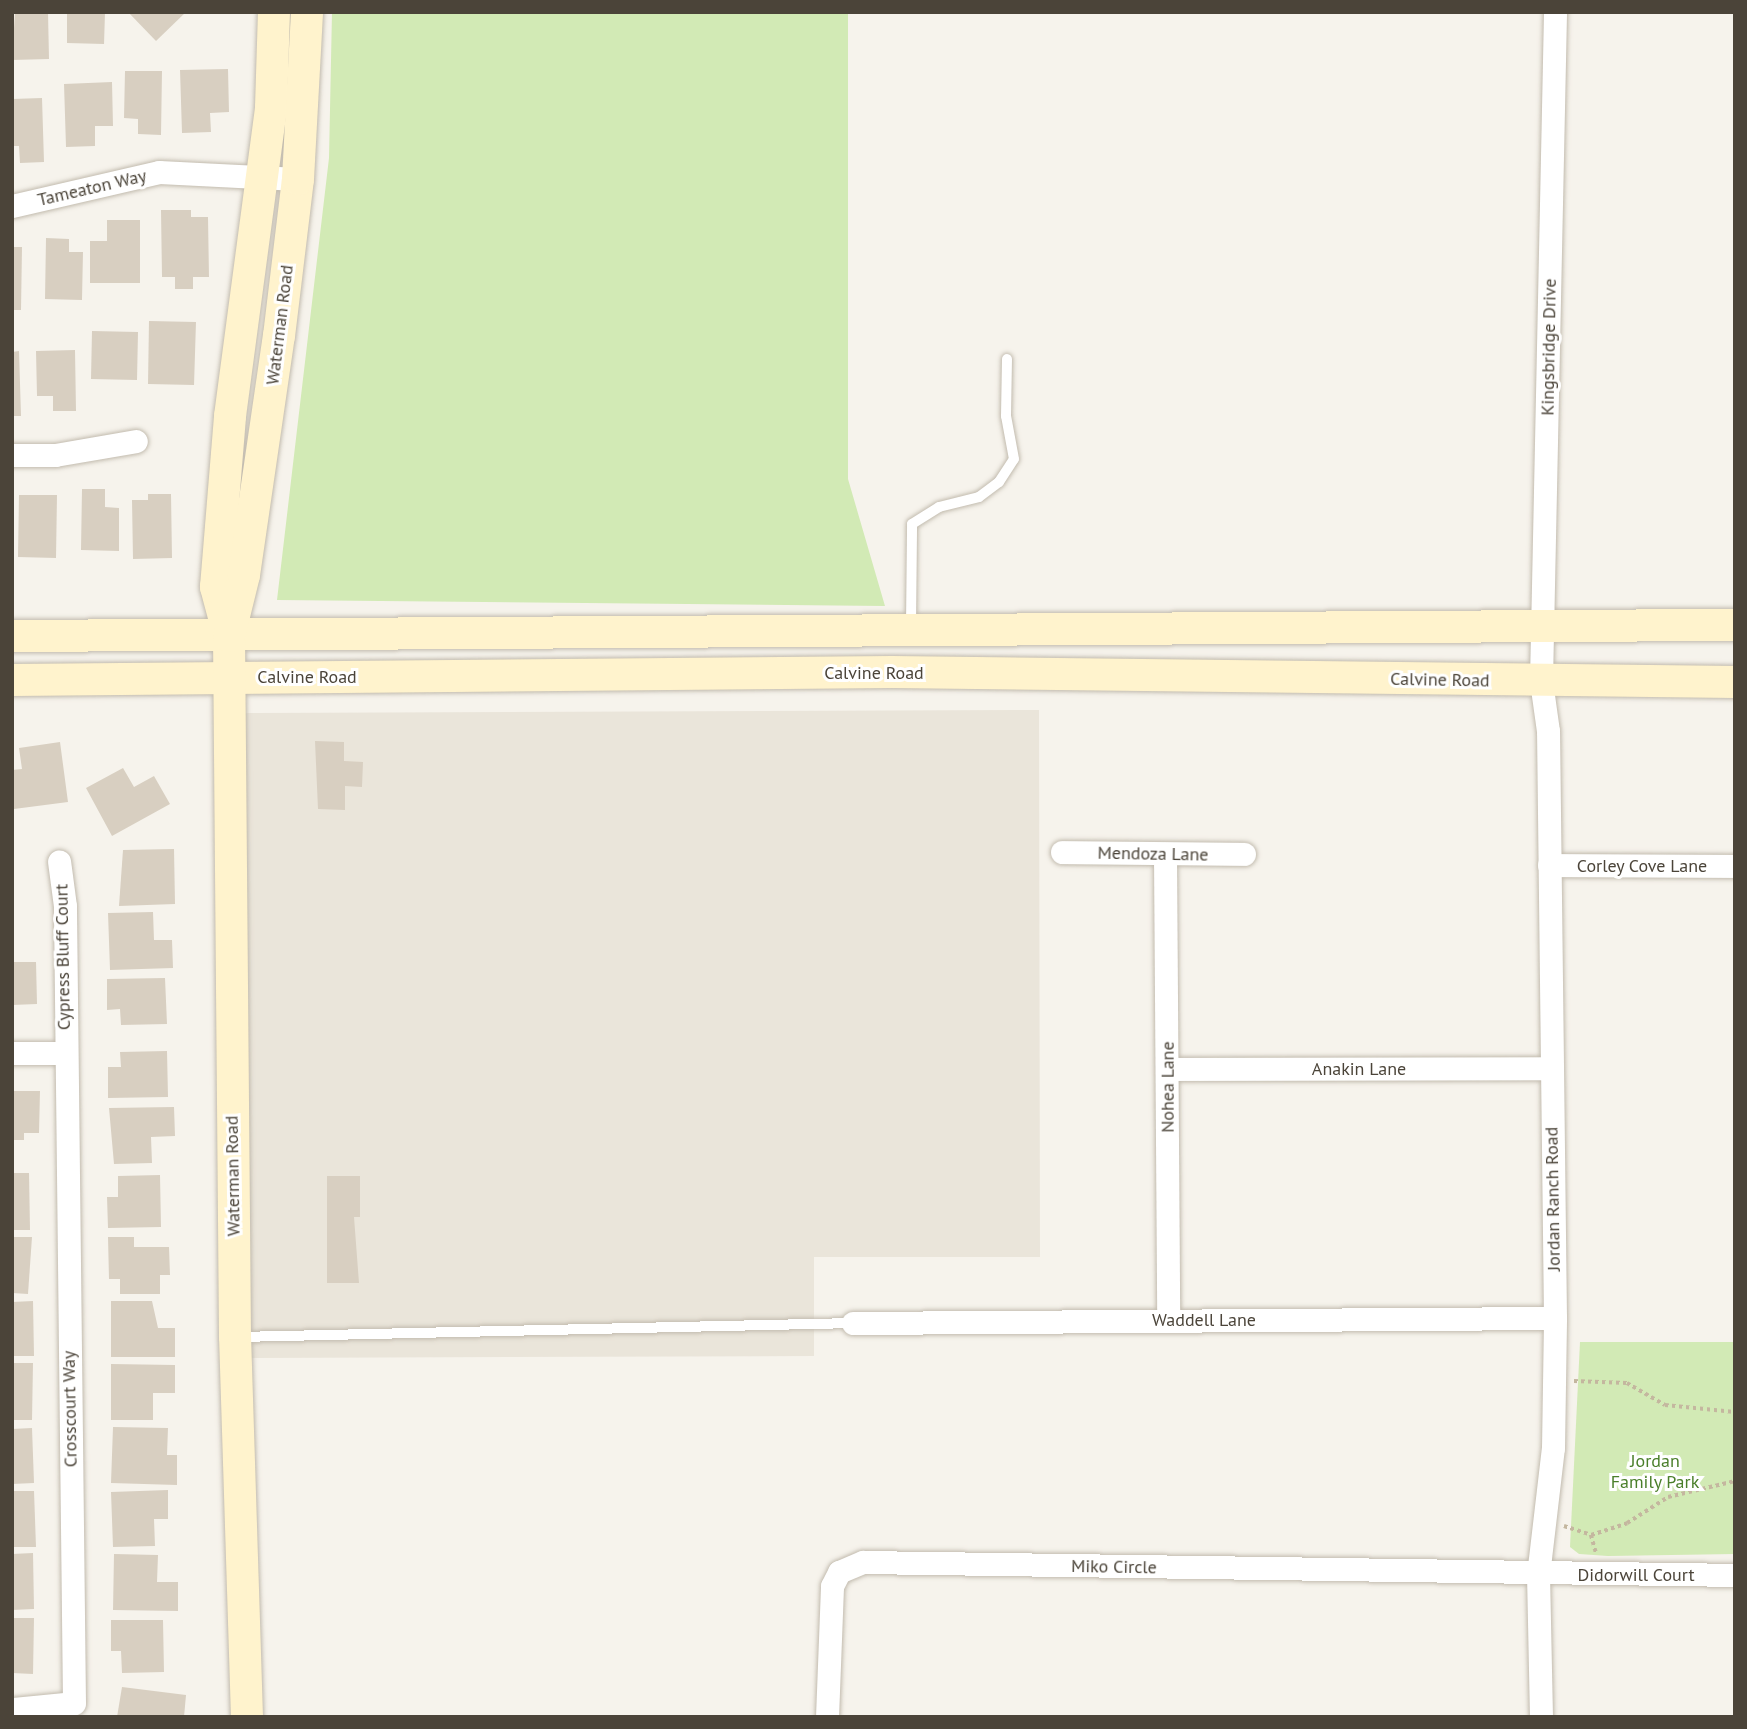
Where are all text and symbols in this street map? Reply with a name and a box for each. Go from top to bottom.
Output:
street label: Tameaton Way [35,165,149,211]
street label: Waterman Road [262,264,298,386]
street label: Kingsbridge Drive [1537,278,1561,416]
street label: Calvine Road [824,662,924,684]
street label: Calvine Road [257,666,357,688]
street label: Calvine Road [1390,668,1490,692]
street label: Mendoza Lane [1097,842,1209,866]
street label: Corley Cove Lane [1577,855,1707,877]
street label: Cypress Bluff Court [51,884,75,1030]
street label: Nohea Lane [1157,1041,1179,1133]
street label: Anakin Lane [1312,1058,1406,1080]
street label: Waterman Road [221,1116,245,1236]
street label: Jordan Ranch Road [1541,1127,1565,1271]
street label: Waddell Lane [1152,1309,1256,1331]
street label: Crosscourt Way [58,1350,82,1468]
park label: Jordan Family Park [1610,1451,1700,1494]
street label: Miko Circle [1071,1555,1157,1579]
street label: Didorwill Court [1577,1564,1695,1586]

